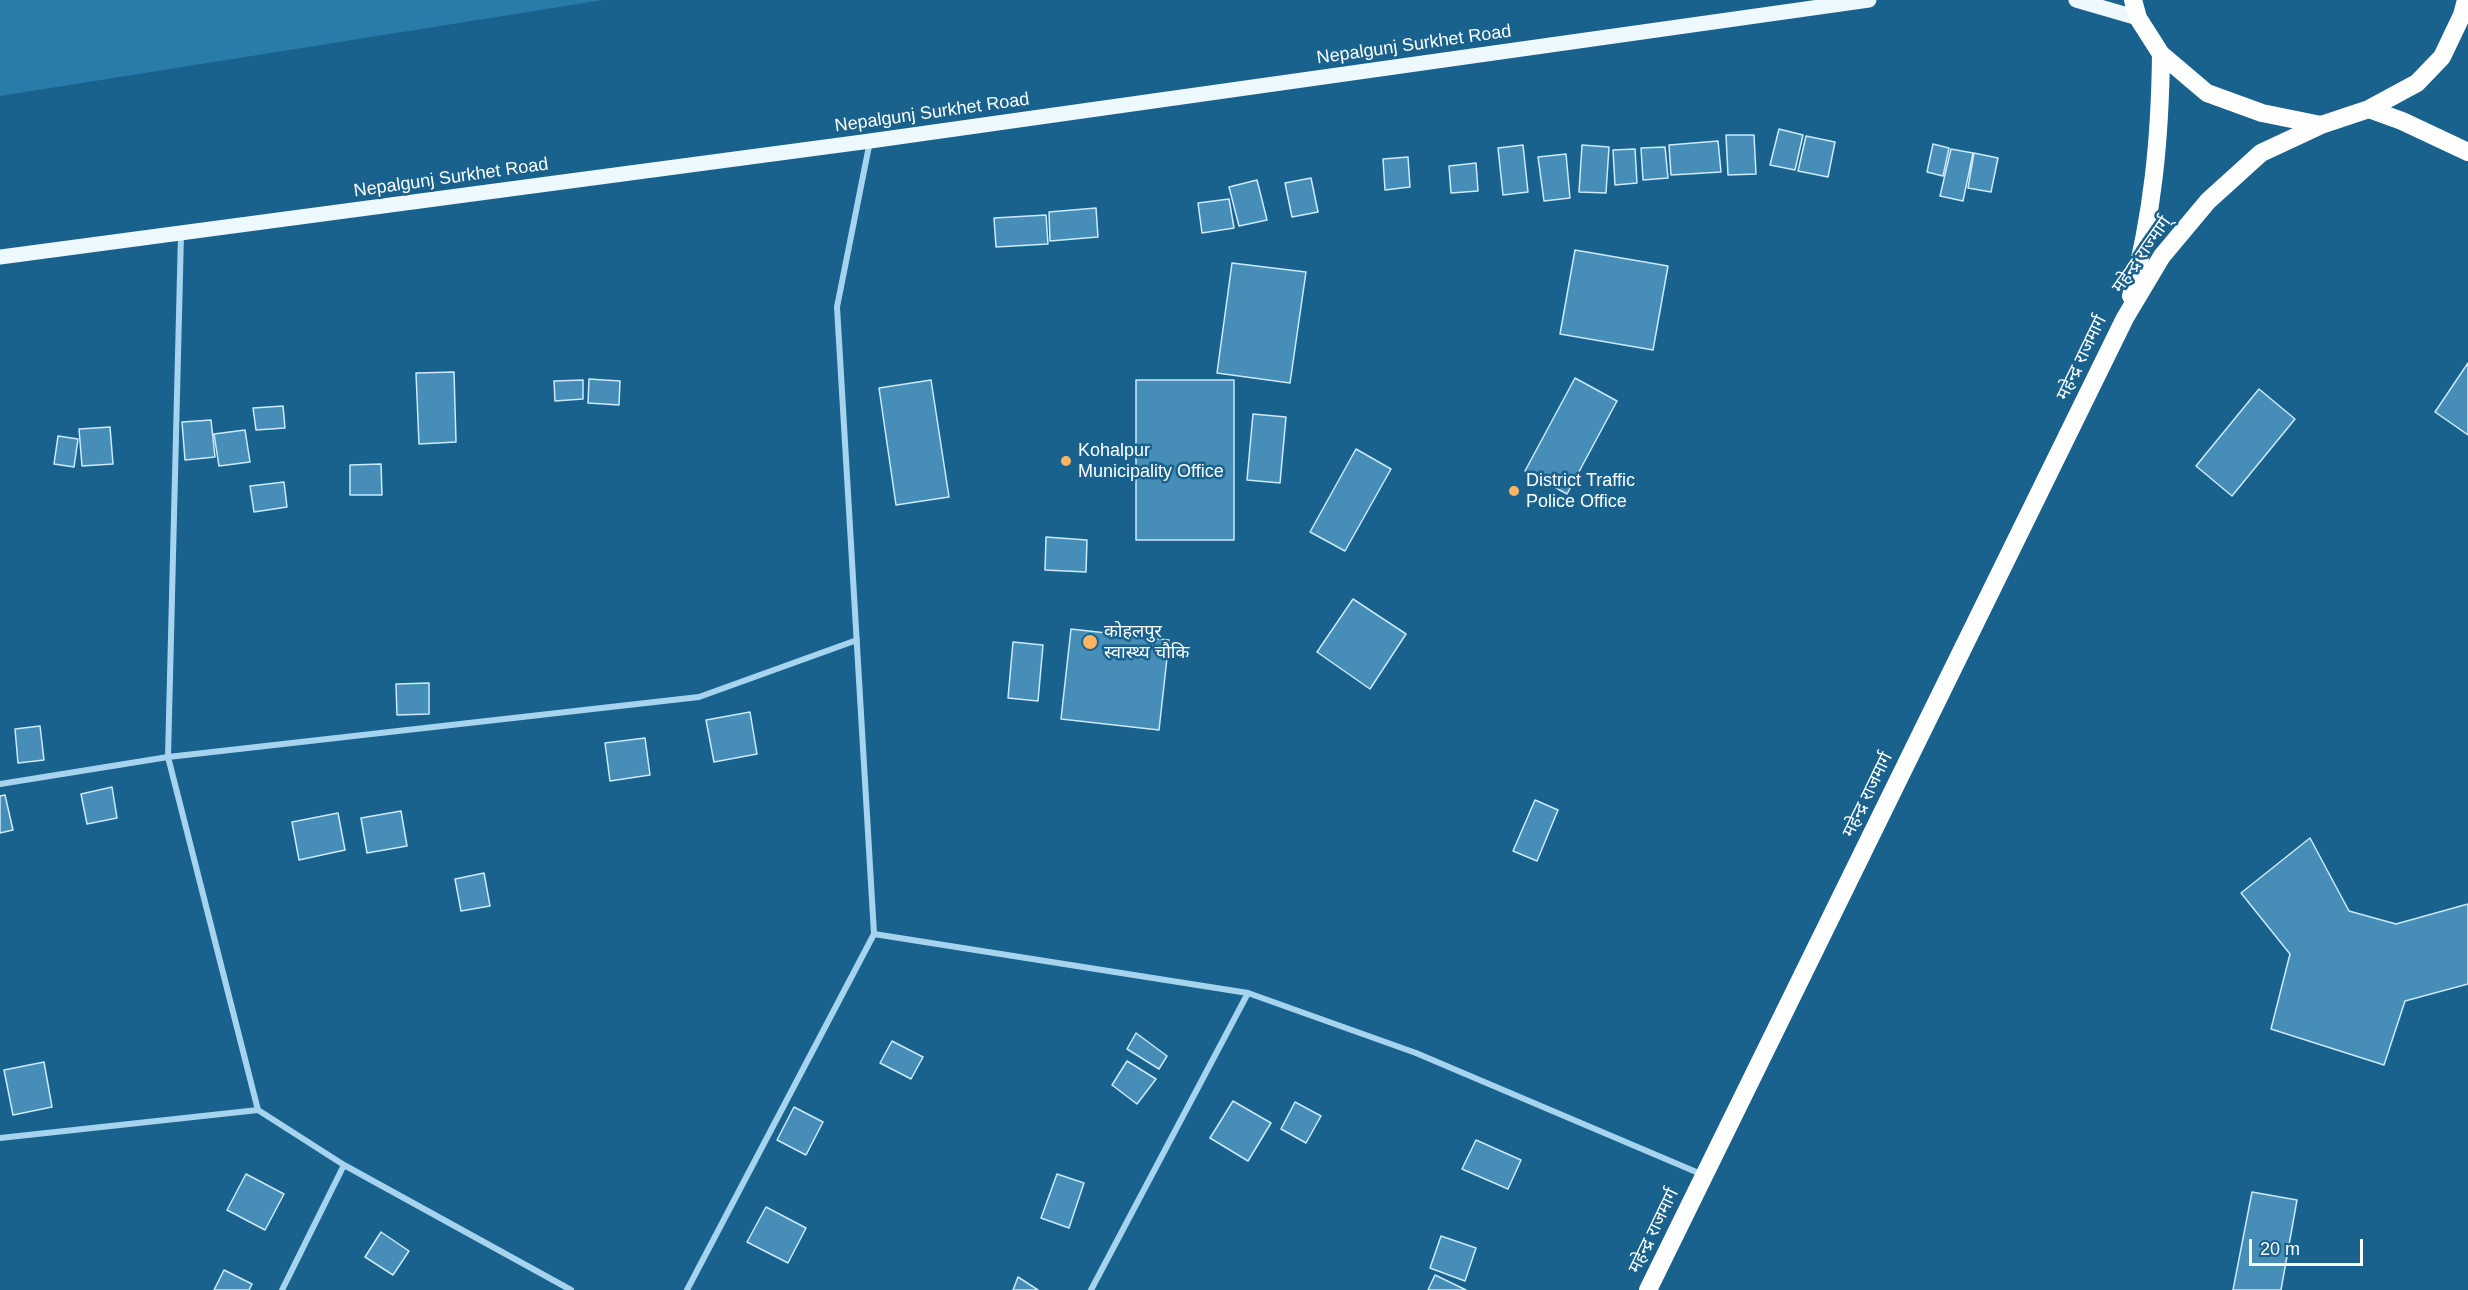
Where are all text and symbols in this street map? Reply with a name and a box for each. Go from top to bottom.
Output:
street label: Nepalgunj Surkhet Road [1315,21,1513,69]
street label: Nepalgunj Surkhet Road [833,89,1031,137]
street label: Nepalgunj Surkhet Road [352,154,550,202]
street label: महेन्द्र राज्मार्ग् [2108,213,2176,297]
street label: महेन्द्र राजमार्ग [2052,312,2112,404]
place label: Kohalpur Municipality Office [1078,440,1224,482]
marker: Kohalpur Municipality Office [1059,454,1073,468]
place label: District Traffic Police Office [1526,470,1635,512]
marker: District Traffic Police Office [1507,484,1521,498]
place label: कोहलपुर स्वास्थ्य चौकि [1104,621,1189,664]
marker: कोहलपुर स्वास्थ्य चौकि [1081,633,1099,651]
street label: महेन्द्र राजमार्ग [1838,749,1898,841]
street label: महेन्द्र राजमार्ग [1624,1185,1684,1277]
scale bar [2252,1227,2366,1265]
text: 20 m [2260,1239,2300,1259]

